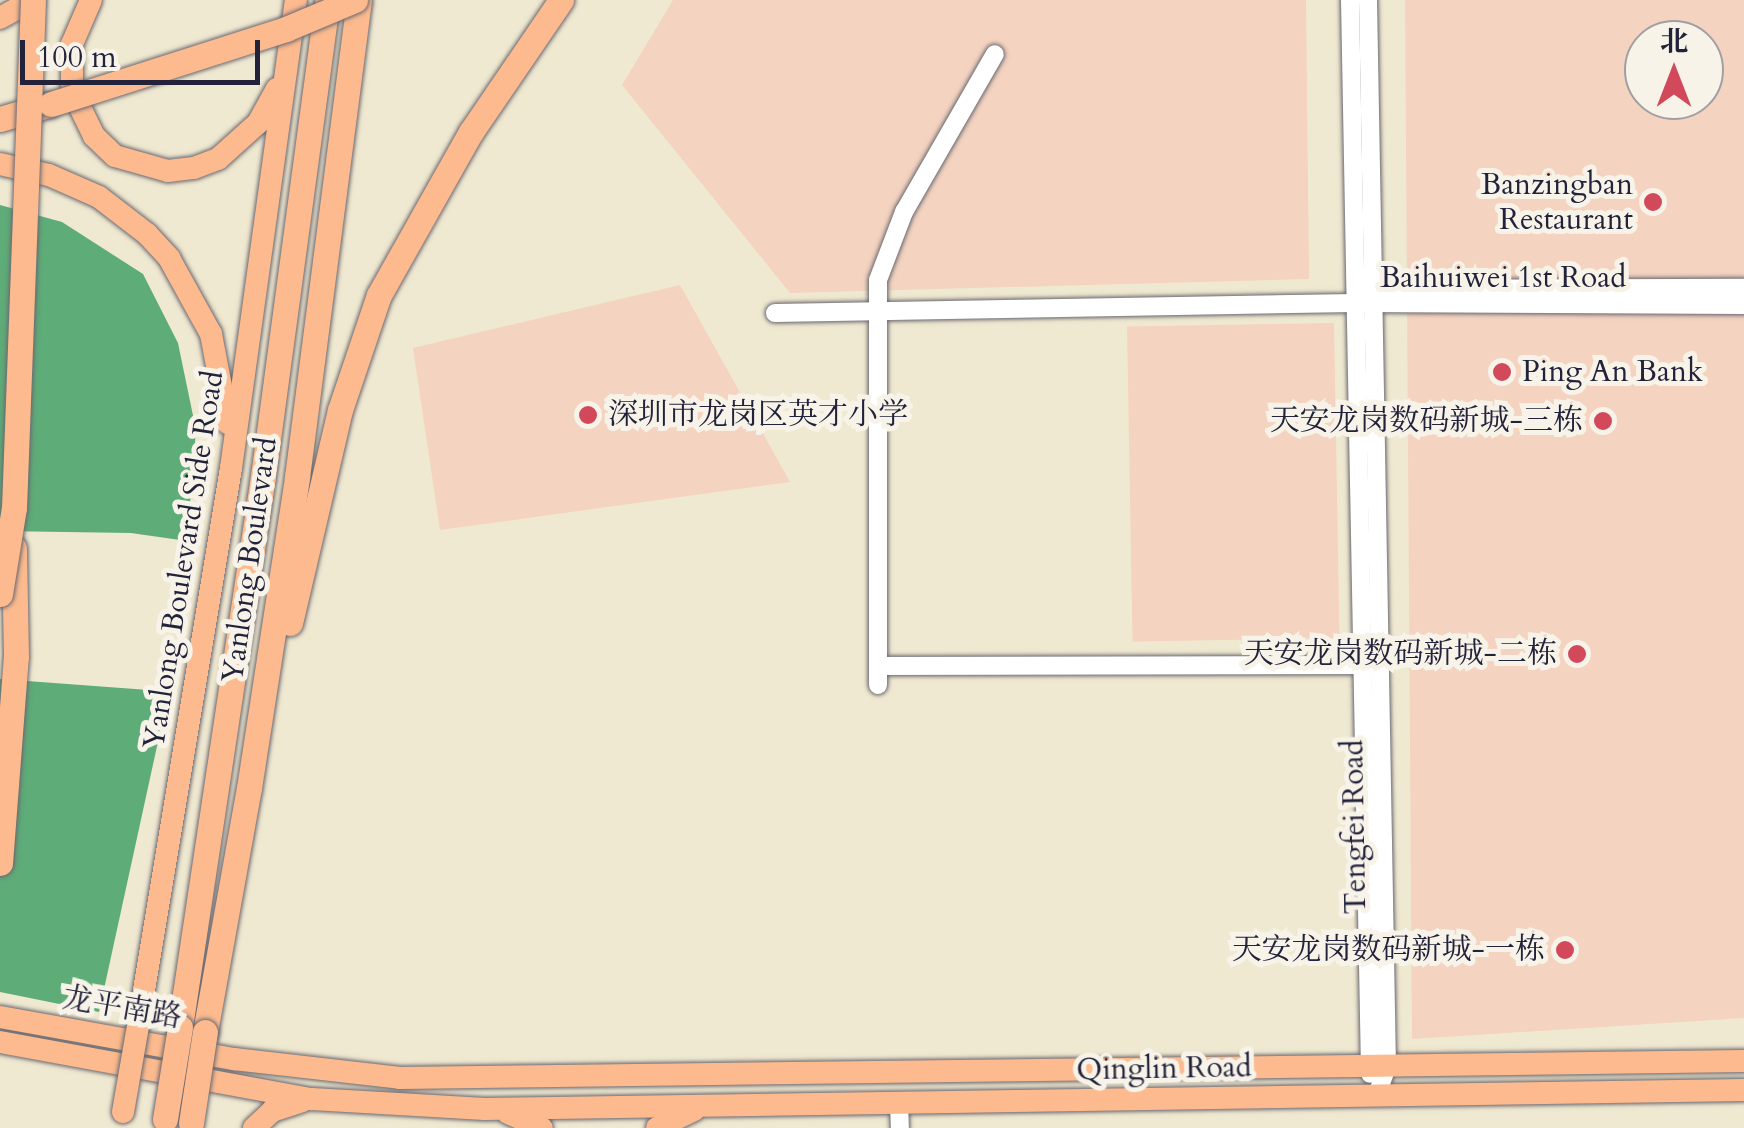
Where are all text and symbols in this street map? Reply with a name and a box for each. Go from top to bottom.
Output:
scale bar [25,20,265,82]
north arrow [1624,20,1724,120]
text: 北 [1660,23,1688,61]
text: 100 m [37,37,117,78]
place label: Banzingban Restaurant [1481,167,1633,238]
marker: Banzingban Restaurant [1642,191,1664,213]
street label: Baihuiwei 1st Road [1380,260,1626,296]
place label: Ping An Bank [1522,354,1703,390]
marker: Ping An Bank [1491,361,1513,383]
street label: Yanlong Boulevard Side Road [136,368,232,752]
place label: 深圳市龙岗区英才小学 [608,397,908,433]
place label: 天安龙岗数码新城-三栋 [1270,403,1583,439]
marker: 深圳市龙岗区英才小学 [577,404,599,426]
marker: 天安龙岗数码新城-三栋 [1592,410,1614,432]
street label: Yanlong Boulevard [215,435,285,685]
place label: 天安龙岗数码新城-二栋 [1244,636,1557,672]
marker: 天安龙岗数码新城-二栋 [1566,643,1588,665]
street label: Tengfei Road [1335,739,1375,915]
place label: 天安龙岗数码新城-一栋 [1232,932,1545,968]
marker: 天安龙岗数码新城-一栋 [1554,939,1576,961]
street label: 龙平南路 [60,980,184,1036]
street label: Qinglin Road [1076,1049,1252,1089]

